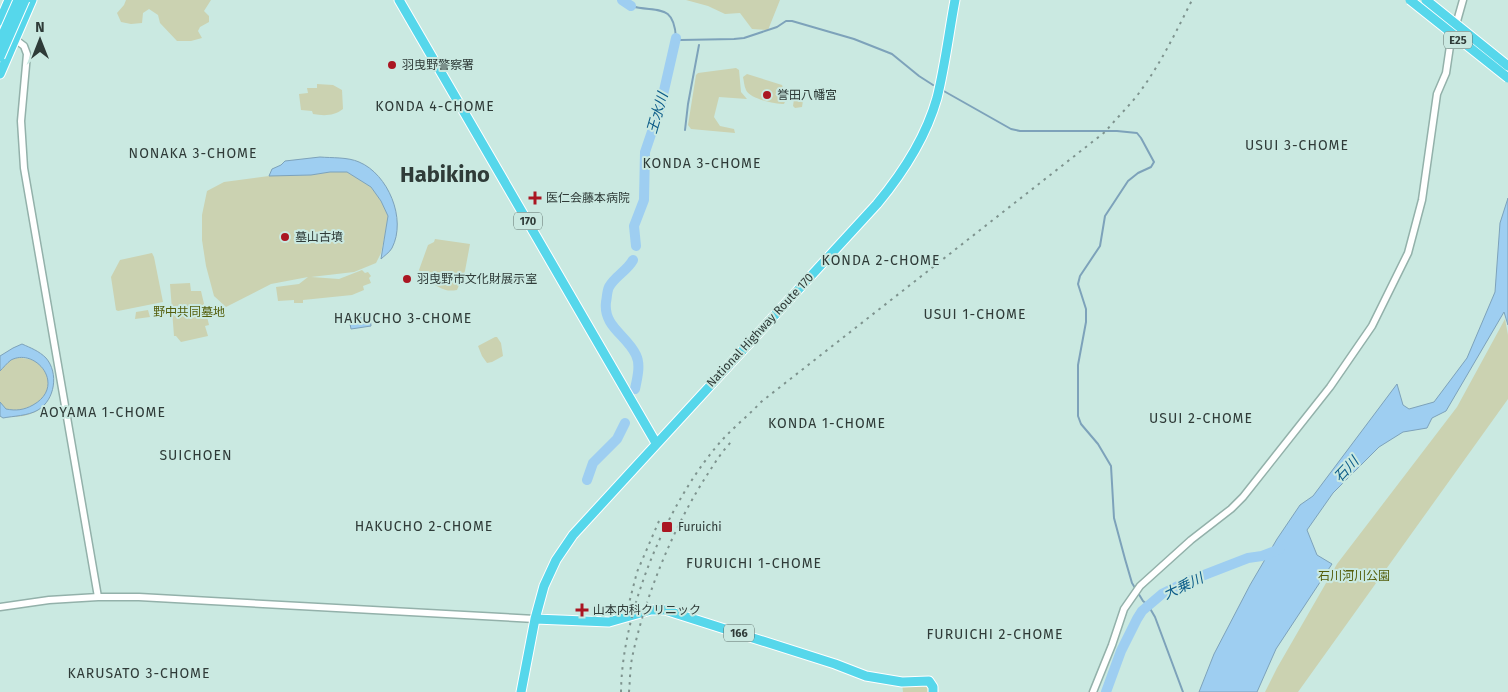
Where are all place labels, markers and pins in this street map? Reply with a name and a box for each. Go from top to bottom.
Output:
place label: 羽曳野警察署 [402,58,474,72]
marker: 羽曳野警察署 [386,59,398,71]
place label: 誉田八幡宮 [777,88,837,102]
marker: 誉田八幡宮 [761,89,773,101]
marker: 医仁会藤本病院 [528,191,542,205]
place label: 医仁会藤本病院 [546,191,630,205]
place label: 墓山古墳 [295,230,343,244]
marker: 墓山古墳 [279,231,291,243]
place label: 羽曳野市文化財展示室 [417,272,537,286]
marker: 羽曳野市文化財展示室 [401,273,413,285]
marker: Furuichi [660,520,674,534]
place label: Furuichi [678,520,722,534]
marker: 山本内科クリニック [575,603,589,617]
place label: 山本内科クリニック [593,603,701,617]

